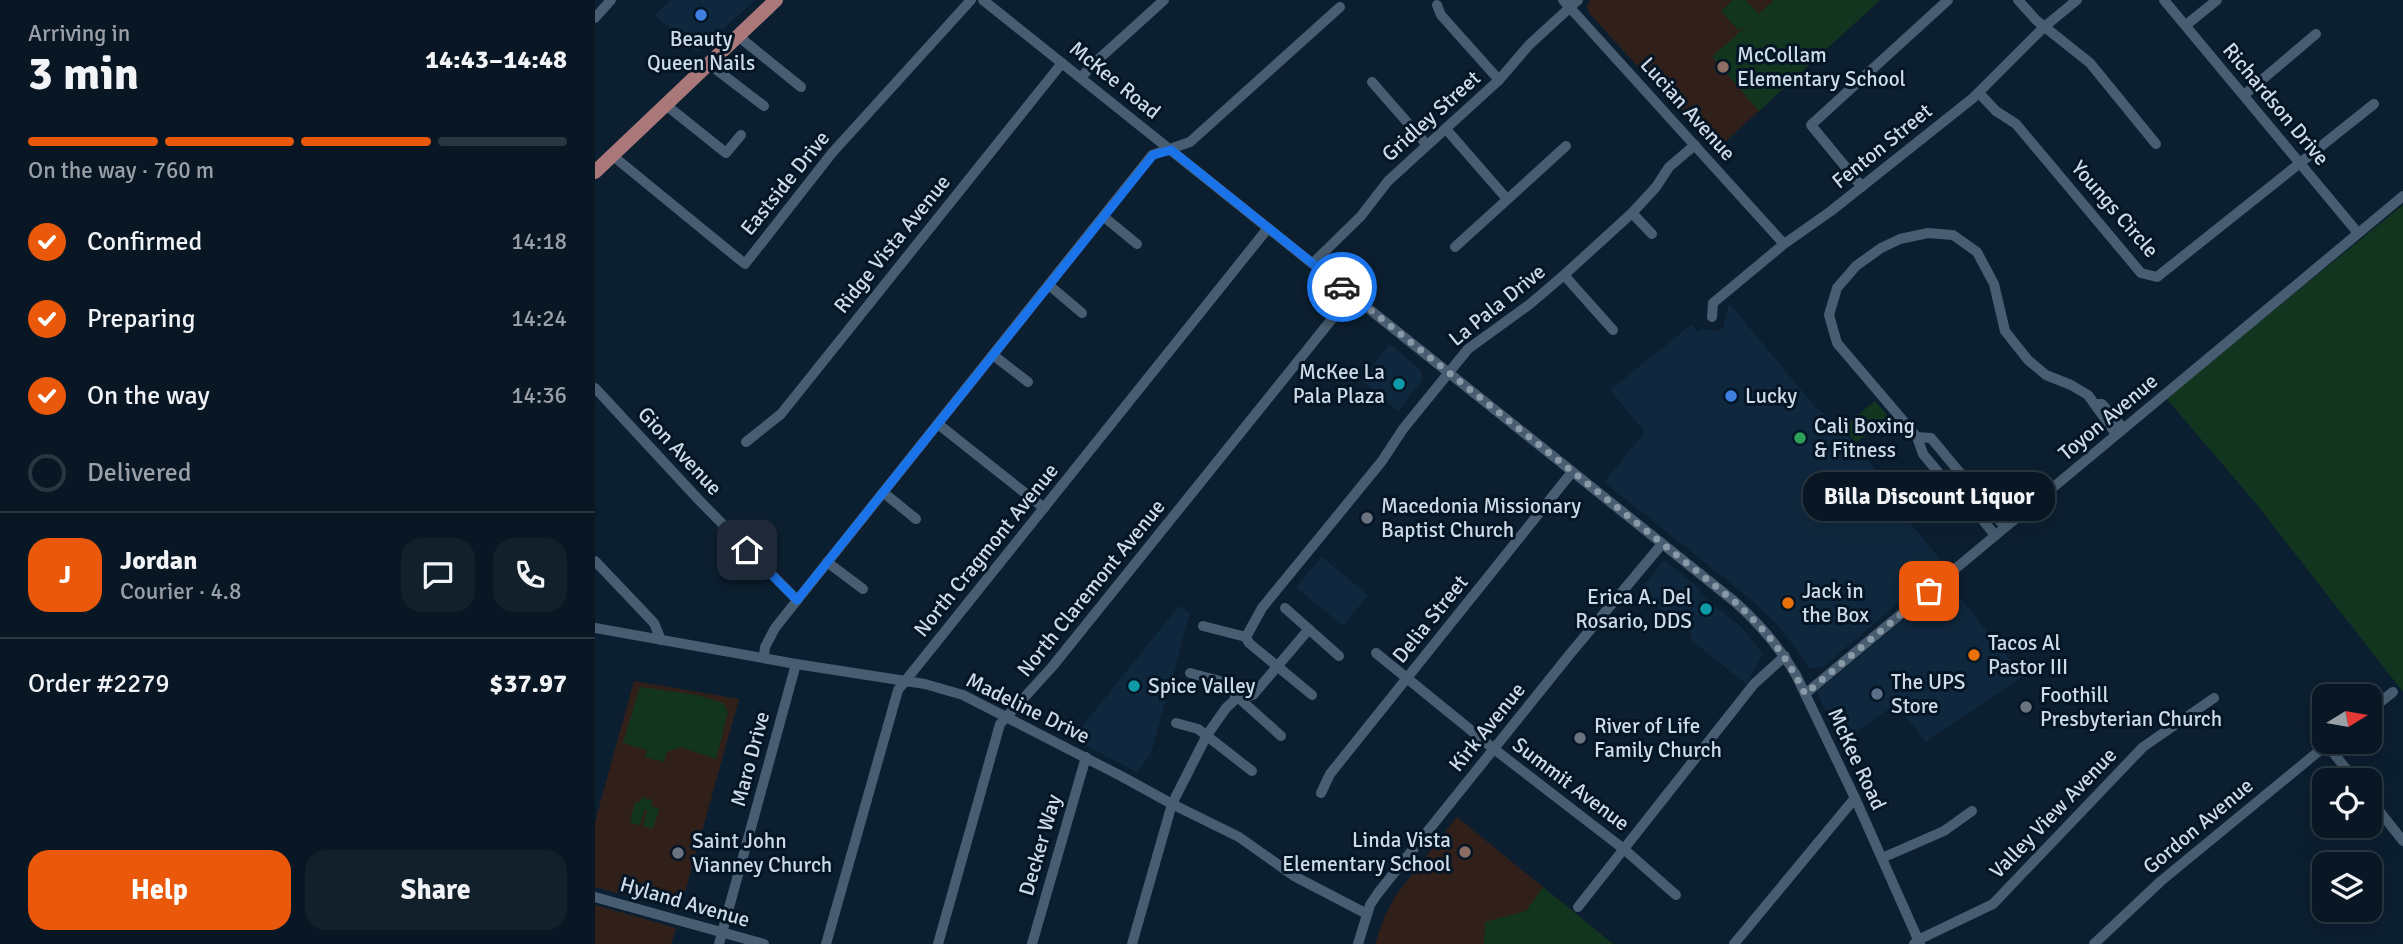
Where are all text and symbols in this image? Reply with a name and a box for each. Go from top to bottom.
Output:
marker: Beauty Queen Nails [693,7,709,23]
text: Arriving in [28,19,130,48]
place label: Beauty Queen Nails [647,26,755,76]
street label: McKee Road [1064,35,1166,125]
street label: Richardson Drive [2217,37,2335,171]
place label: McCollam Elementary School [1737,42,1906,92]
text: 14:43–14:48 [425,44,567,76]
text: 3 min [28,46,139,102]
street label: Lucian Avenue [1635,52,1741,166]
marker: McCollam Elementary School [1715,59,1731,75]
street label: Gridley Street [1376,65,1486,167]
street label: Fenton Street [1827,98,1937,194]
street label: Eastside Drive [735,125,835,241]
street label: Youngs Circle [2066,155,2164,263]
text: On the way · 760 m [28,156,214,185]
street label: Ridge Vista Avenue [828,169,956,319]
icon: check [28,223,66,261]
text: Confirmed [87,226,202,258]
text: 14:18 [511,227,567,256]
courier [1307,252,1377,322]
street label: La Pala Drive [1444,258,1550,352]
icon: car [1323,268,1361,306]
icon: check [28,300,66,338]
text: Preparing [87,303,195,335]
text: 14:24 [511,304,567,333]
place label: McKee La Pala Plaza [1293,359,1385,409]
street label: Toyon Avenue [2053,368,2163,466]
marker: McKee La Pala Plaza [1391,376,1407,392]
icon: check [28,377,66,415]
text: On the way [87,380,210,412]
text: 14:36 [511,381,567,410]
place label: Lucky [1745,383,1797,409]
marker: Lucky [1723,388,1739,404]
street label: Gion Avenue [632,401,728,501]
place label: Cali Boxing & Fitness [1814,413,1915,463]
marker: Cali Boxing & Fitness [1792,430,1808,446]
text: Delivered [87,457,192,489]
street label: North Cragmont Avenue [908,458,1064,642]
callout: Billa Discount Liquor [1803,472,2055,521]
text: Billa Discount Liquor [1824,482,2034,511]
place label: Macedonia Missionary Baptist Church [1381,493,1581,543]
street label: North Claremont Avenue [1011,494,1171,682]
marker: Macedonia Missionary Baptist Church [1359,510,1375,526]
pin [717,520,777,580]
icon: home [728,531,766,569]
button: chat [401,538,475,612]
button: phone [493,538,567,612]
text: Jordan [120,545,197,577]
text: J [59,559,71,591]
pin [1899,561,1959,621]
street label: Delia Street [1387,570,1473,668]
icon: bag [1910,572,1948,610]
text: Courier · 4.8 [120,577,241,606]
place label: Jack in the Box [1802,578,1869,628]
place label: Erica A. Del Rosario, DDS [1575,584,1692,634]
marker: Jack in the Box [1780,595,1796,611]
marker: Erica A. Del Rosario, DDS [1698,601,1714,617]
place label: Tacos Al Pastor III [1988,630,2068,680]
marker: Tacos Al Pastor III [1966,647,1982,663]
street label: Madeline Drive [962,667,1094,749]
text: Order #2279 [28,668,169,700]
text: $37.97 [489,668,567,700]
place label: The UPS Store [1891,669,1966,719]
place label: Spice Valley [1148,673,1255,699]
street label: Kirk Avenue [1443,677,1531,777]
marker: Spice Valley [1126,678,1142,694]
place label: Foothill Presbyterian Church [2040,682,2222,732]
north arrow [2312,684,2382,754]
map controls [2312,684,2382,922]
marker: The UPS Store [1869,686,1885,702]
marker: Foothill Presbyterian Church [2018,699,2034,715]
street label: McKee Road [1822,704,1892,814]
street label: Maro Drive [725,709,775,809]
place label: River of Life Family Church [1594,713,1722,763]
marker: River of Life Family Church [1572,730,1588,746]
street label: Summit Avenue [1507,732,1635,836]
street label: Valley View Avenue [1984,742,2122,884]
button: locate [2312,768,2382,838]
street label: Gordon Avenue [2138,772,2258,880]
street label: Decker Way [1013,791,1067,899]
place label: Linda Vista Elementary School [1282,827,1451,877]
place label: Saint John Vianney Church [692,828,832,878]
marker: Linda Vista Elementary School [1457,844,1473,860]
marker: Saint John Vianney Church [670,845,686,861]
button: Help [28,850,291,930]
button: Share [305,850,567,930]
button: layers [2312,852,2382,922]
street label: Hyland Avenue [617,871,753,933]

